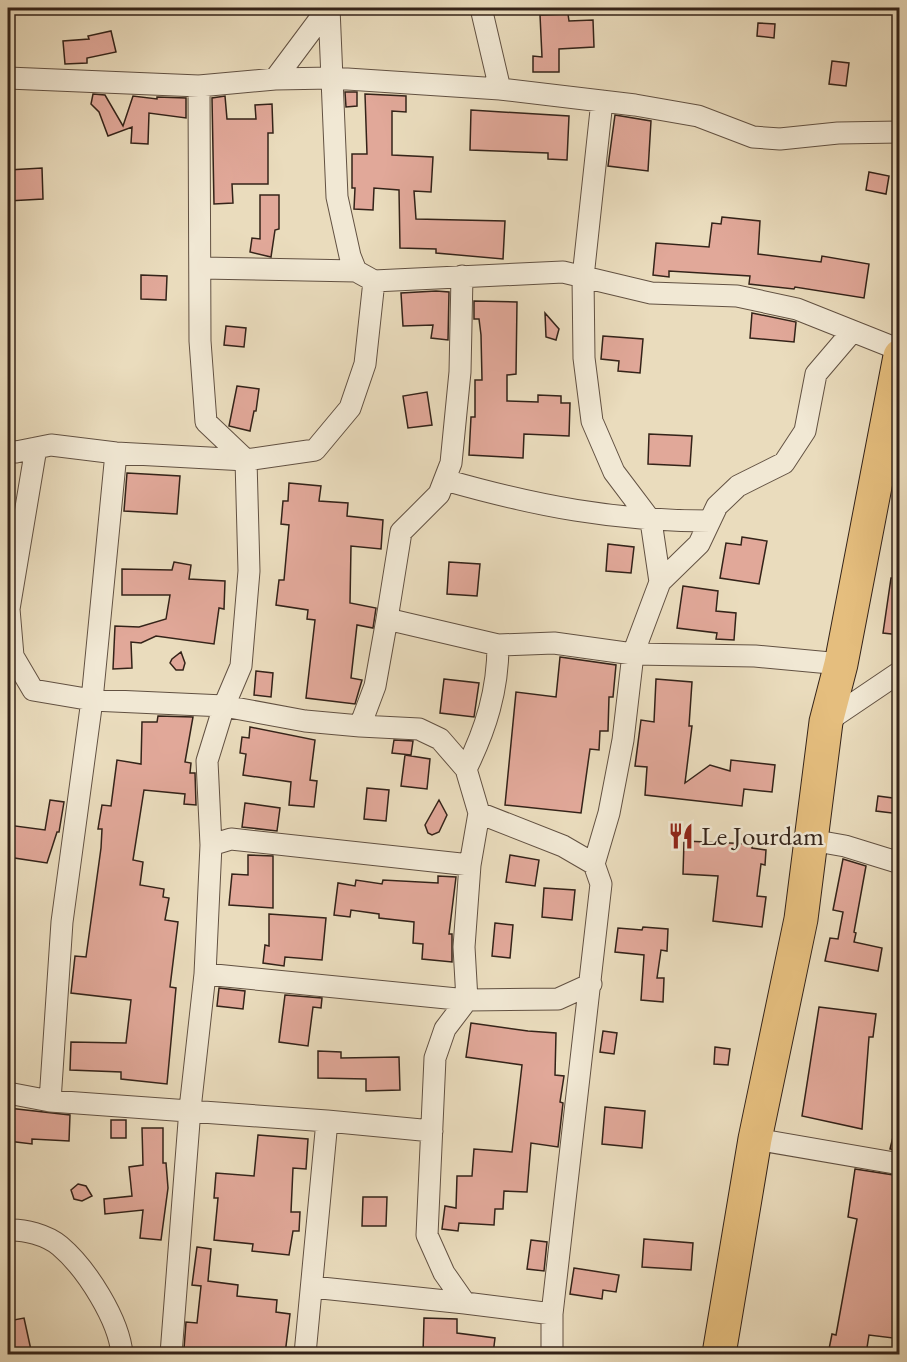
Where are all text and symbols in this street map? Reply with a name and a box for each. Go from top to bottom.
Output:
place label: Le Jourdam [701,818,824,853]
restaurant icon: Le Jourdam [666,821,696,851]

